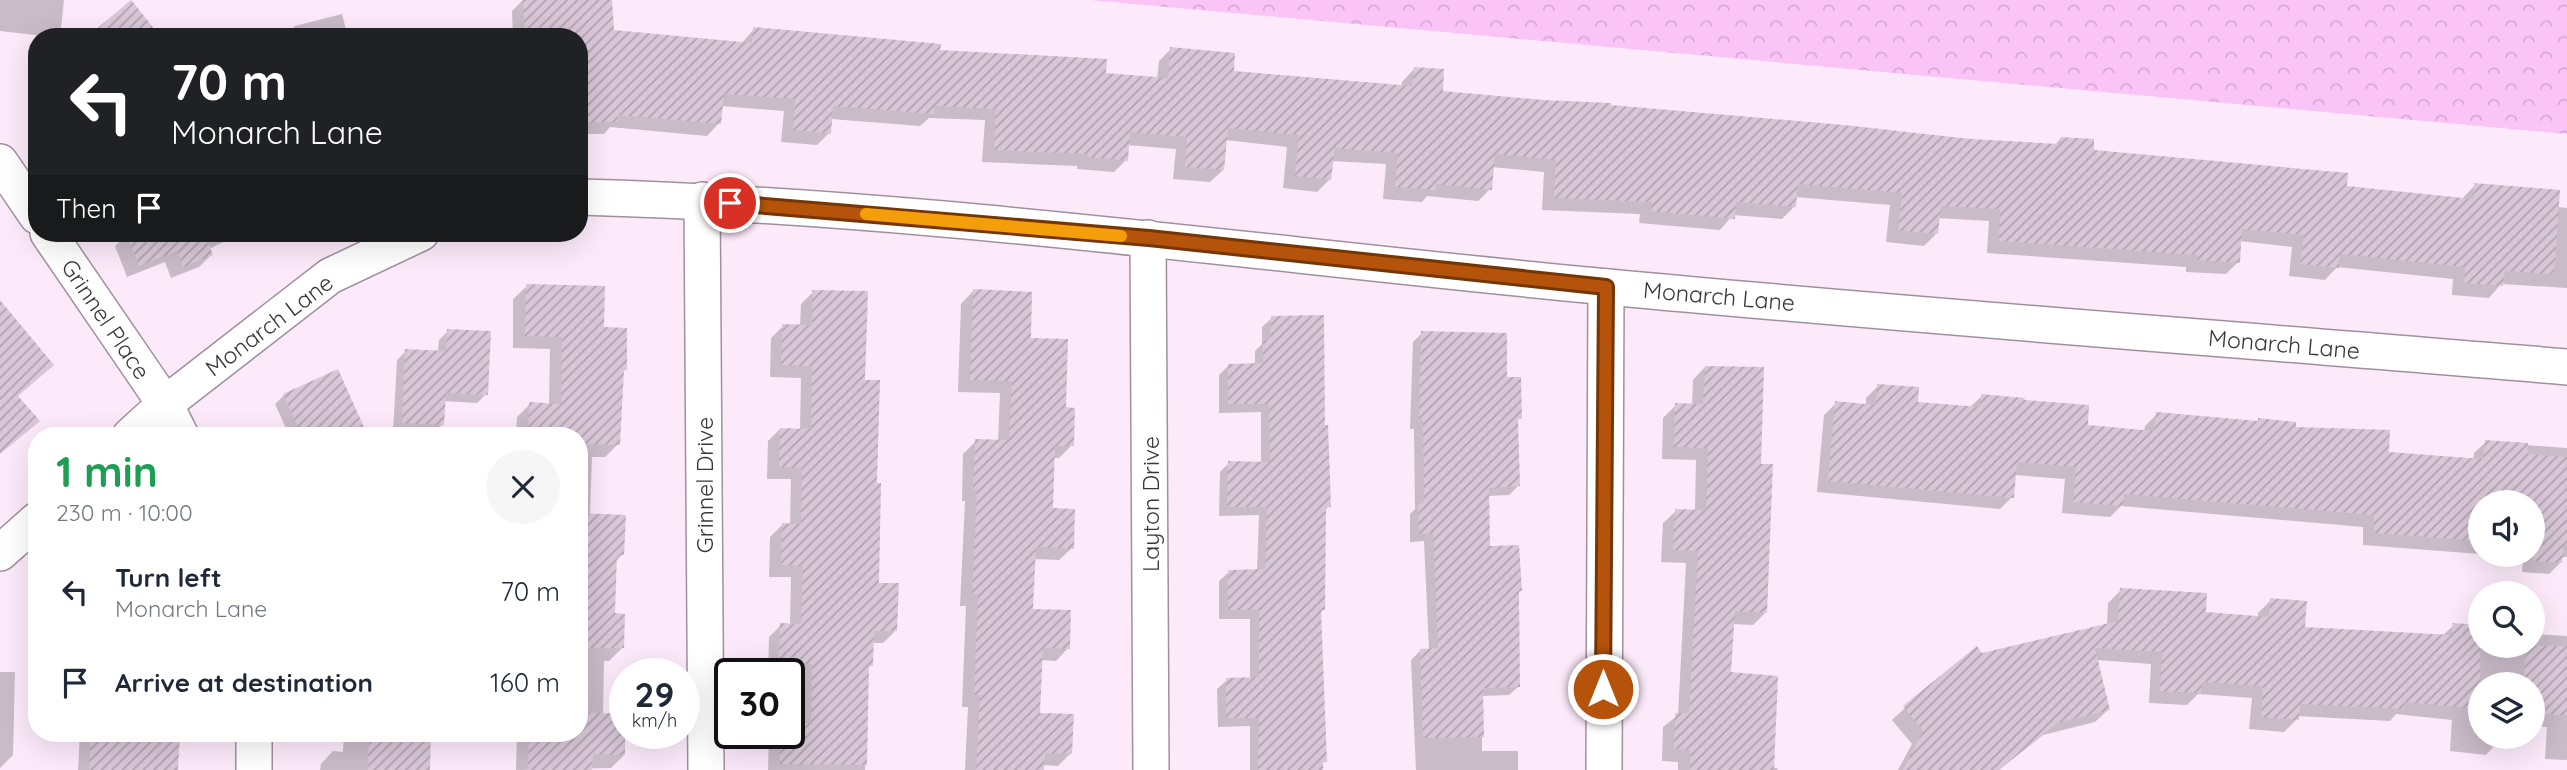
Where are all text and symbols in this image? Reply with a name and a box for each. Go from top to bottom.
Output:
text: 70 m [171,51,287,112]
icon: left [56,56,147,147]
text: Monarch Lane [171,112,383,152]
pin [700,173,760,233]
icon: arrive [711,184,749,222]
icon: arrive [130,189,168,227]
text: Then [56,192,116,225]
street label: Grinnel Place [55,253,157,385]
street label: Monarch Lane [199,268,339,382]
street label: Monarch Lane [1642,275,1796,317]
street label: Monarch Lane [2207,323,2361,365]
street label: Grinnel Drive [690,417,719,553]
street label: Layton Drive [1136,436,1165,572]
text: 1 min [56,445,158,498]
button: close [486,450,560,524]
map controls [2468,490,2545,749]
button: sound [2468,490,2545,567]
text: 230 m · 10:00 [56,498,193,527]
text: Turn left [115,561,222,594]
icon: left [56,573,94,611]
text: 70 m [500,575,560,608]
button: search [2468,581,2545,658]
text: Monarch Lane [115,594,267,623]
position arrow [1566,652,1640,726]
speed limit sign: 30 [714,658,805,749]
icon: arrive [56,664,94,702]
text: Arrive at destination [115,666,373,699]
text: 160 m [490,666,560,699]
text: 29 [635,672,674,716]
button: layers [2468,672,2545,749]
text: km/h [632,709,677,732]

